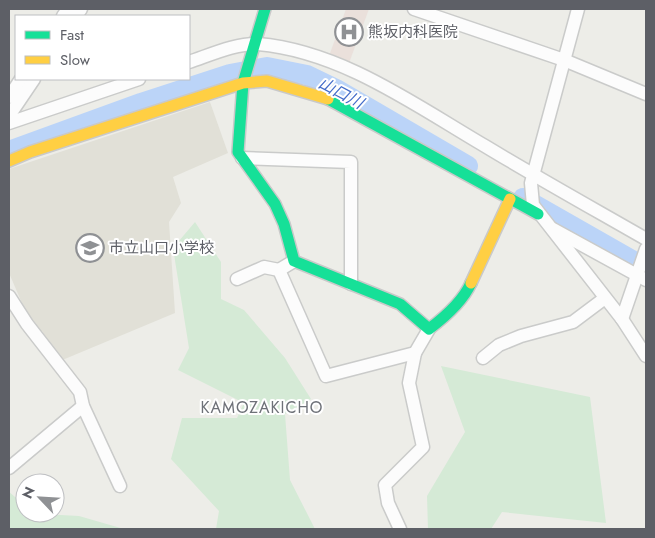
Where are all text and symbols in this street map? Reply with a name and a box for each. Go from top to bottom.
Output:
legend [15,15,190,80]
hospital icon: 熊坂内科医院 [334,17,364,47]
place label: 熊坂内科医院 [368,21,458,43]
text: Fast [60,24,84,46]
text: Slow [60,49,91,71]
water label: 山口川 [314,72,369,115]
school or university icon: 市立山口小学校 [75,233,105,263]
place label: 市立山口小学校 [109,237,214,259]
district label: KAMOZAKICHO [200,396,324,419]
north arrow [15,473,65,523]
text: N [17,483,40,502]

